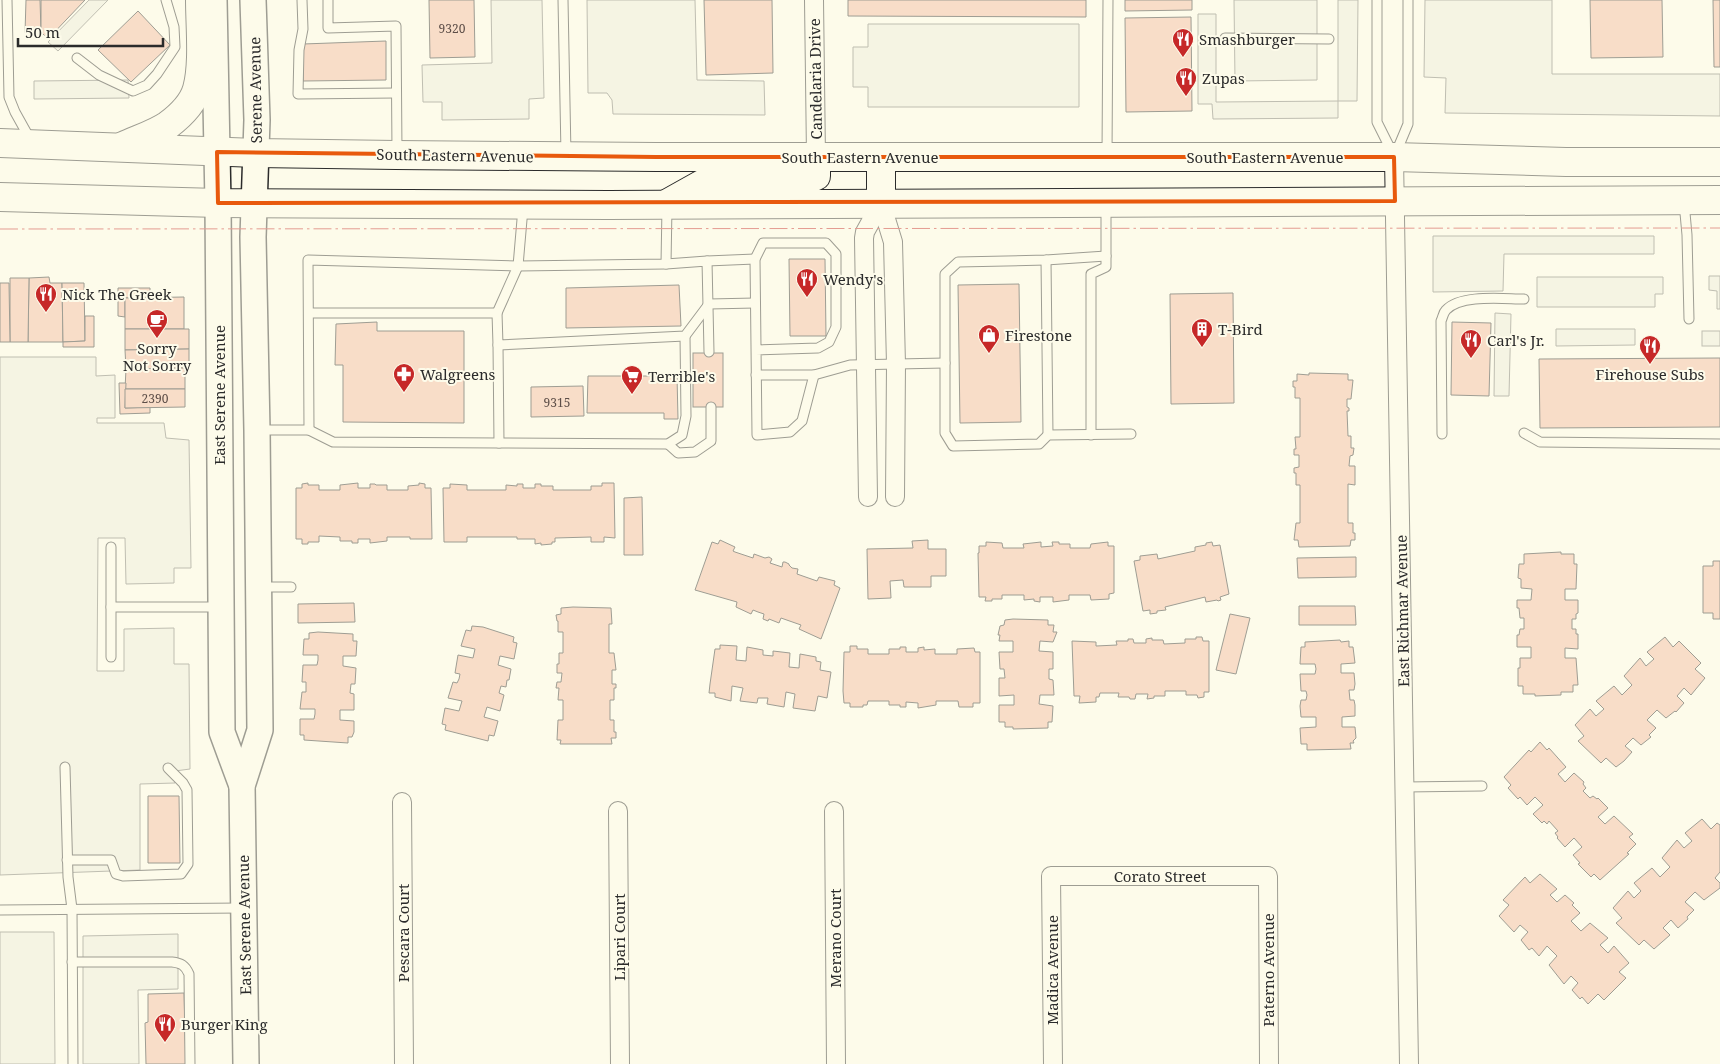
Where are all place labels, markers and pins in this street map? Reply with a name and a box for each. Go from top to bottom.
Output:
restaurant icon: Smashburger [1171,27,1195,58]
place label: Smashburger [1199,29,1295,49]
restaurant icon: Zupas [1174,66,1198,97]
place label: Zupas [1202,68,1245,88]
restaurant icon: Wendy's [795,267,819,298]
place label: Wendy's [823,269,883,289]
restaurant icon: Nick The Greek [34,282,58,313]
place label: Nick The Greek [62,284,172,304]
cafe icon: Sorry Not Sorry [145,308,169,339]
building icon: T-Bird [1190,317,1214,348]
place label: T-Bird [1218,319,1263,339]
shop icon: Firestone [977,323,1001,354]
place label: Firestone [1005,325,1072,345]
restaurant icon: Carl's Jr. [1459,328,1483,359]
place label: Carl's Jr. [1487,330,1545,350]
restaurant icon: Firehouse Subs [1638,334,1662,365]
place label: Sorry Not Sorry [123,338,192,375]
pharmacy icon: Walgreens [392,362,416,393]
place label: Walgreens [420,364,496,384]
supermarket icon: Terrible's [620,364,644,395]
place label: Firehouse Subs [1596,364,1705,384]
place label: Terrible's [648,366,716,386]
restaurant icon: Burger King [153,1012,177,1043]
place label: Burger King [181,1014,268,1034]

